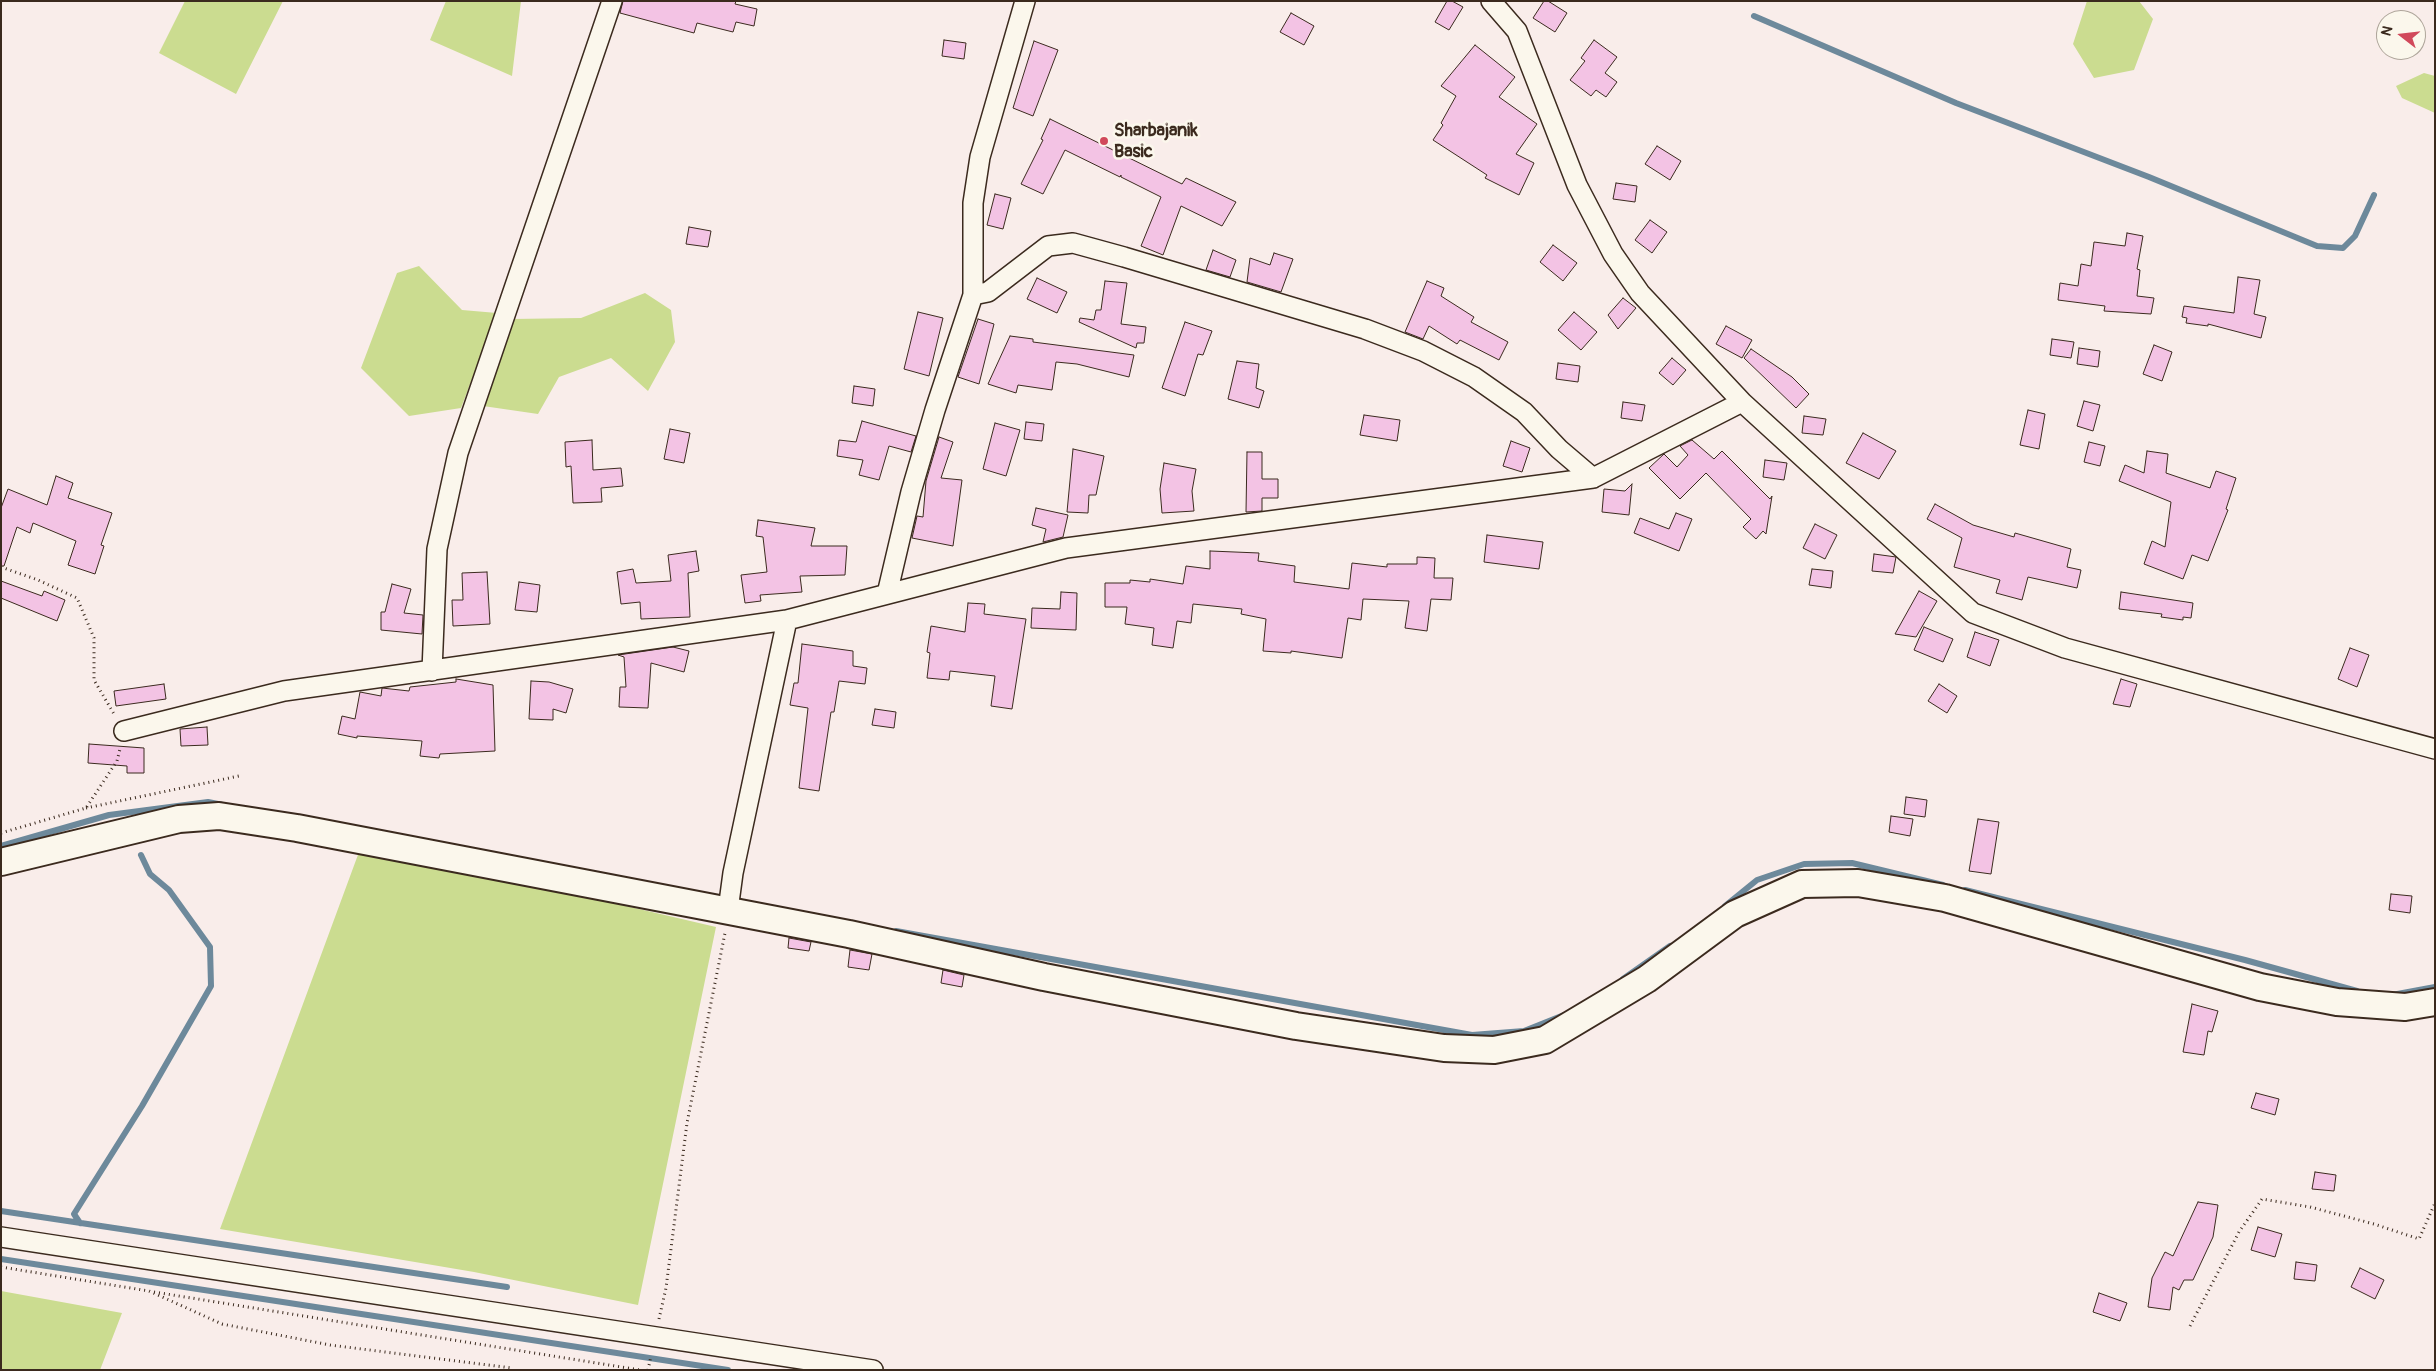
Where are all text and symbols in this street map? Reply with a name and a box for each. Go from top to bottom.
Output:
north arrow [2376,10,2426,60]
text: N [2378,24,2397,38]
place label: Sharbajanik Basic [1114,120,1198,162]
marker: Sharbajanik Basic [1098,135,1110,147]

